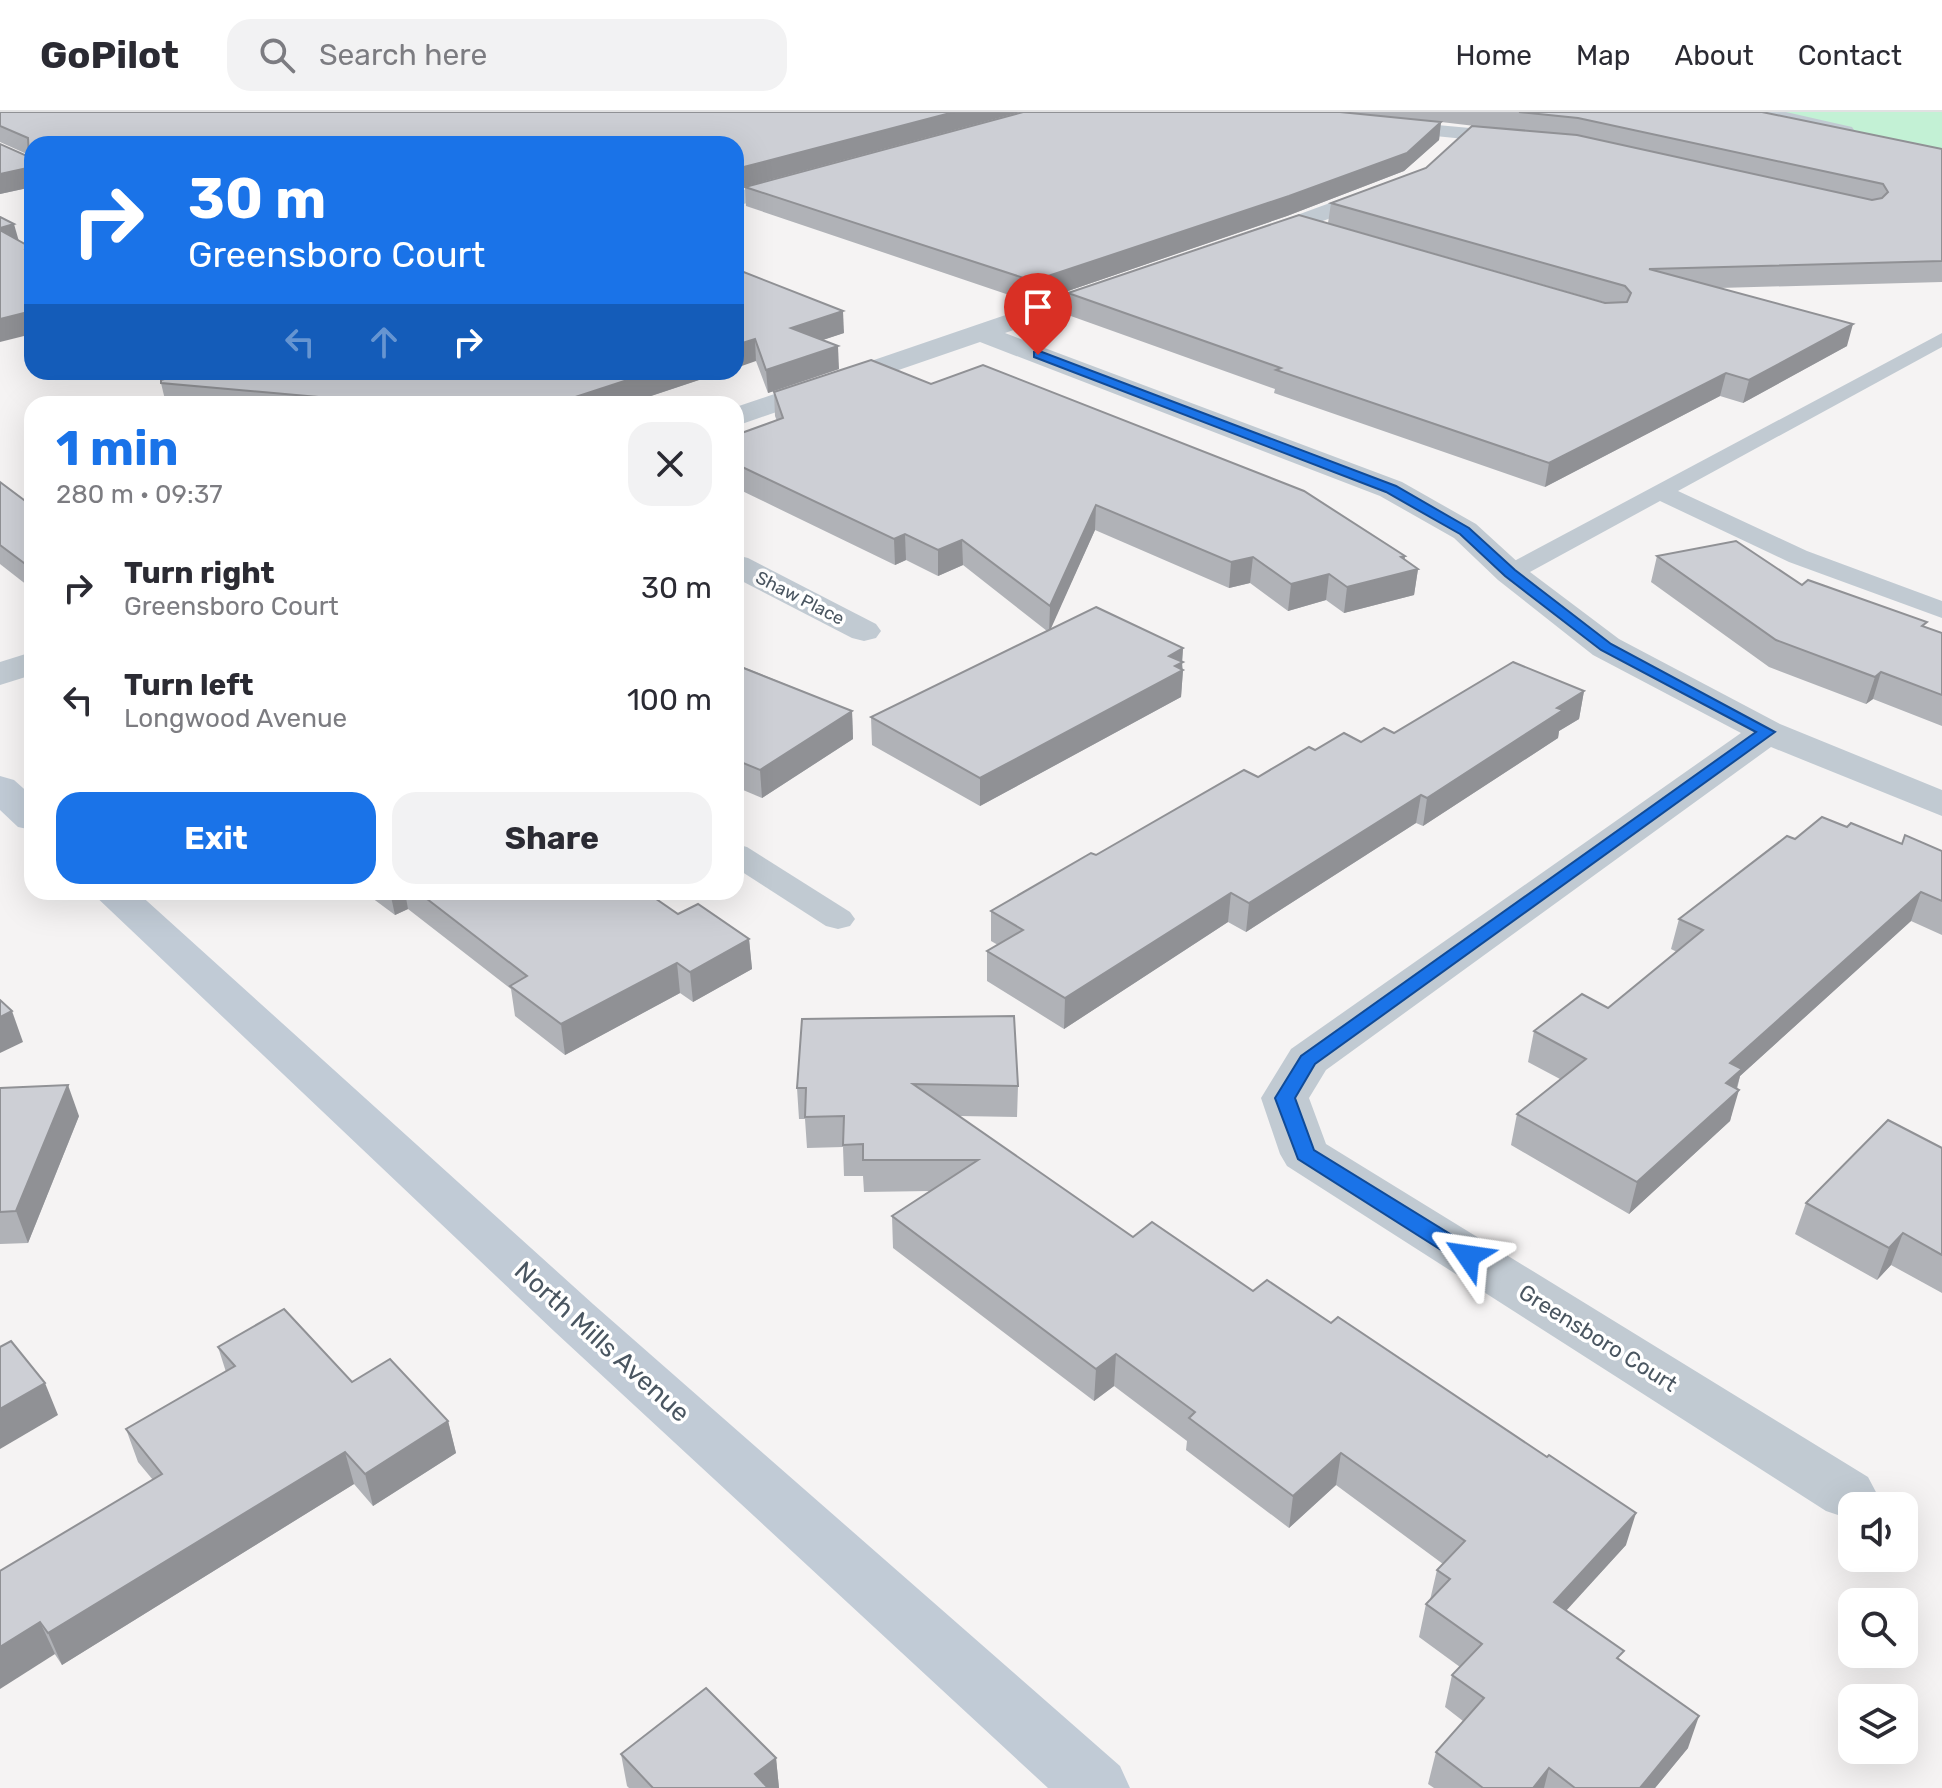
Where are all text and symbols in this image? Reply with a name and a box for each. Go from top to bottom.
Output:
search box [227,19,787,91]
text: GoPilot [40,32,179,78]
icon: search [255,33,299,77]
text: Search here [319,37,487,73]
text: Home [1455,39,1532,72]
text: Map [1576,39,1630,72]
text: About [1674,39,1754,72]
text: Contact [1798,39,1902,72]
text: 30 m [188,166,326,232]
icon: right [56,168,160,272]
text: Greensboro Court [188,233,485,276]
pin [1004,273,1072,355]
icon: arrive [1016,285,1060,329]
icon: left [278,320,322,364]
icon: ahead [362,320,406,364]
icon: right [446,320,490,364]
text: 1 min [56,420,179,477]
button: close [628,422,712,506]
text: 280 m · 09:37 [56,479,223,510]
text: Turn right [124,555,275,591]
icon: right [56,566,100,610]
street label: Shaw Place [752,566,848,630]
text: 30 m [641,570,712,606]
text: Greensboro Court [124,591,339,622]
text: Turn left [124,667,254,703]
icon: left [56,678,100,722]
text: 100 m [627,682,712,718]
text: Longwood Avenue [124,703,347,734]
button: Exit [56,792,376,884]
button: Share [392,792,712,884]
position arrow [1426,1214,1510,1298]
street label: North Mills Avenue [508,1255,696,1429]
street label: Greensboro Court [1514,1278,1683,1398]
map controls [1838,1492,1918,1764]
button: sound [1838,1492,1918,1572]
button: search [1838,1588,1918,1668]
button: layers [1838,1684,1918,1764]

